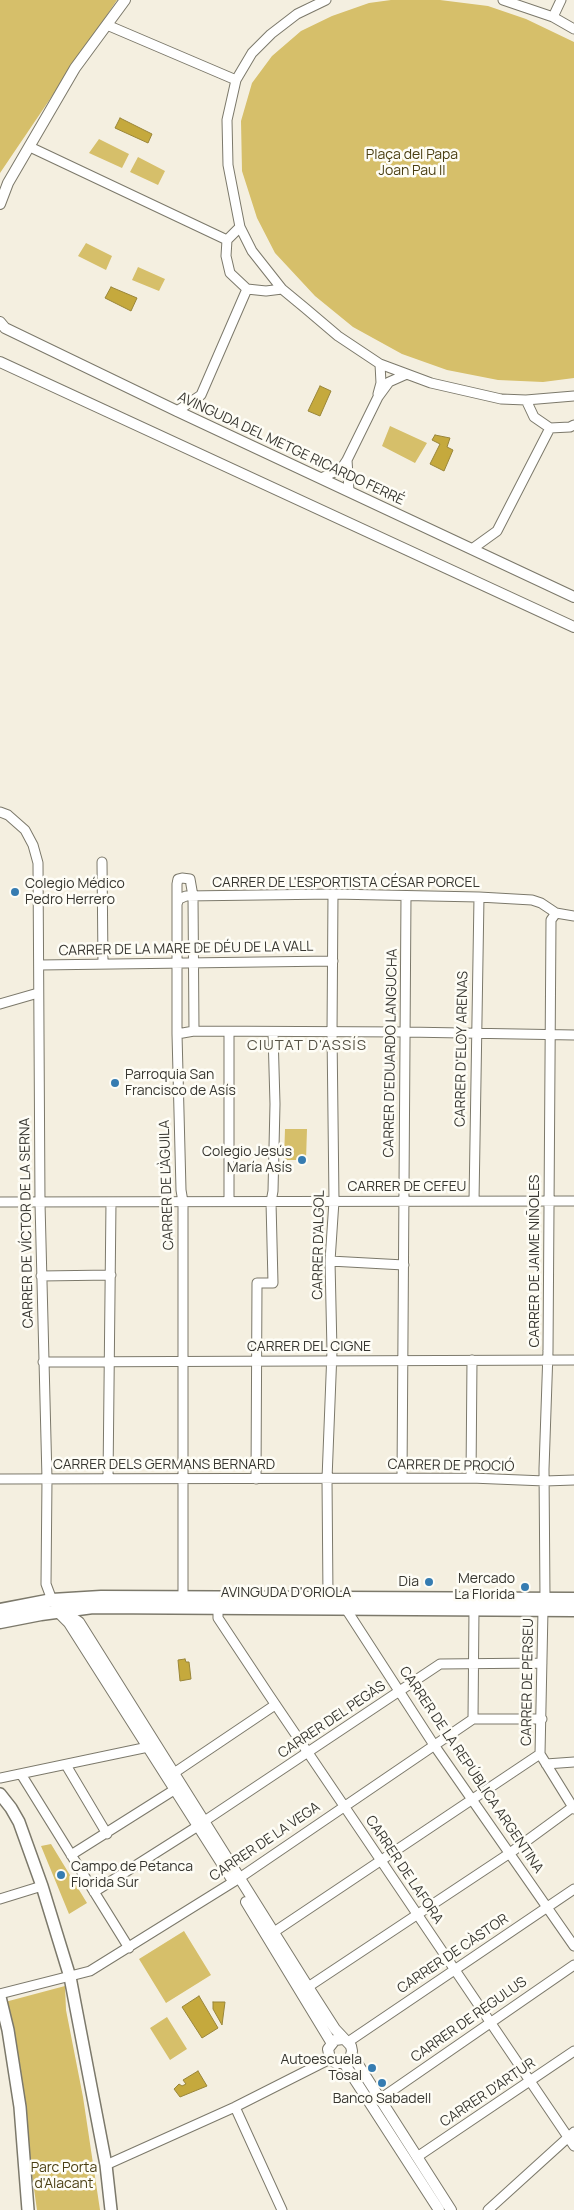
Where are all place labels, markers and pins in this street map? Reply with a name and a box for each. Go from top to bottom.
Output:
place label: Colegio Médico Pedro Herrero [25,876,125,909]
marker: Colegio Médico Pedro Herrero [9,886,21,898]
place label: Parroquia San Francisco de Asís [125,1067,236,1100]
marker: Parroquia San Francisco de Asís [109,1077,121,1089]
place label: Colegio Jesús María Asís [202,1144,292,1176]
marker: Colegio Jesús María Asís [296,1154,308,1166]
place label: Mercado La Florida [454,1571,515,1604]
place label: Dia [399,1574,419,1590]
marker: Dia [423,1576,435,1588]
marker: Mercado La Florida [519,1581,531,1593]
place label: Campo de Petanca Florida Sur [71,1859,193,1891]
marker: Campo de Petanca Florida Sur [55,1869,67,1881]
place label: Autoescuela Tosal [280,2052,362,2084]
marker: Autoescuela Tosal [366,2062,378,2074]
marker: Banco Sabadell [376,2077,388,2089]
place label: Banco Sabadell [333,2091,431,2107]

